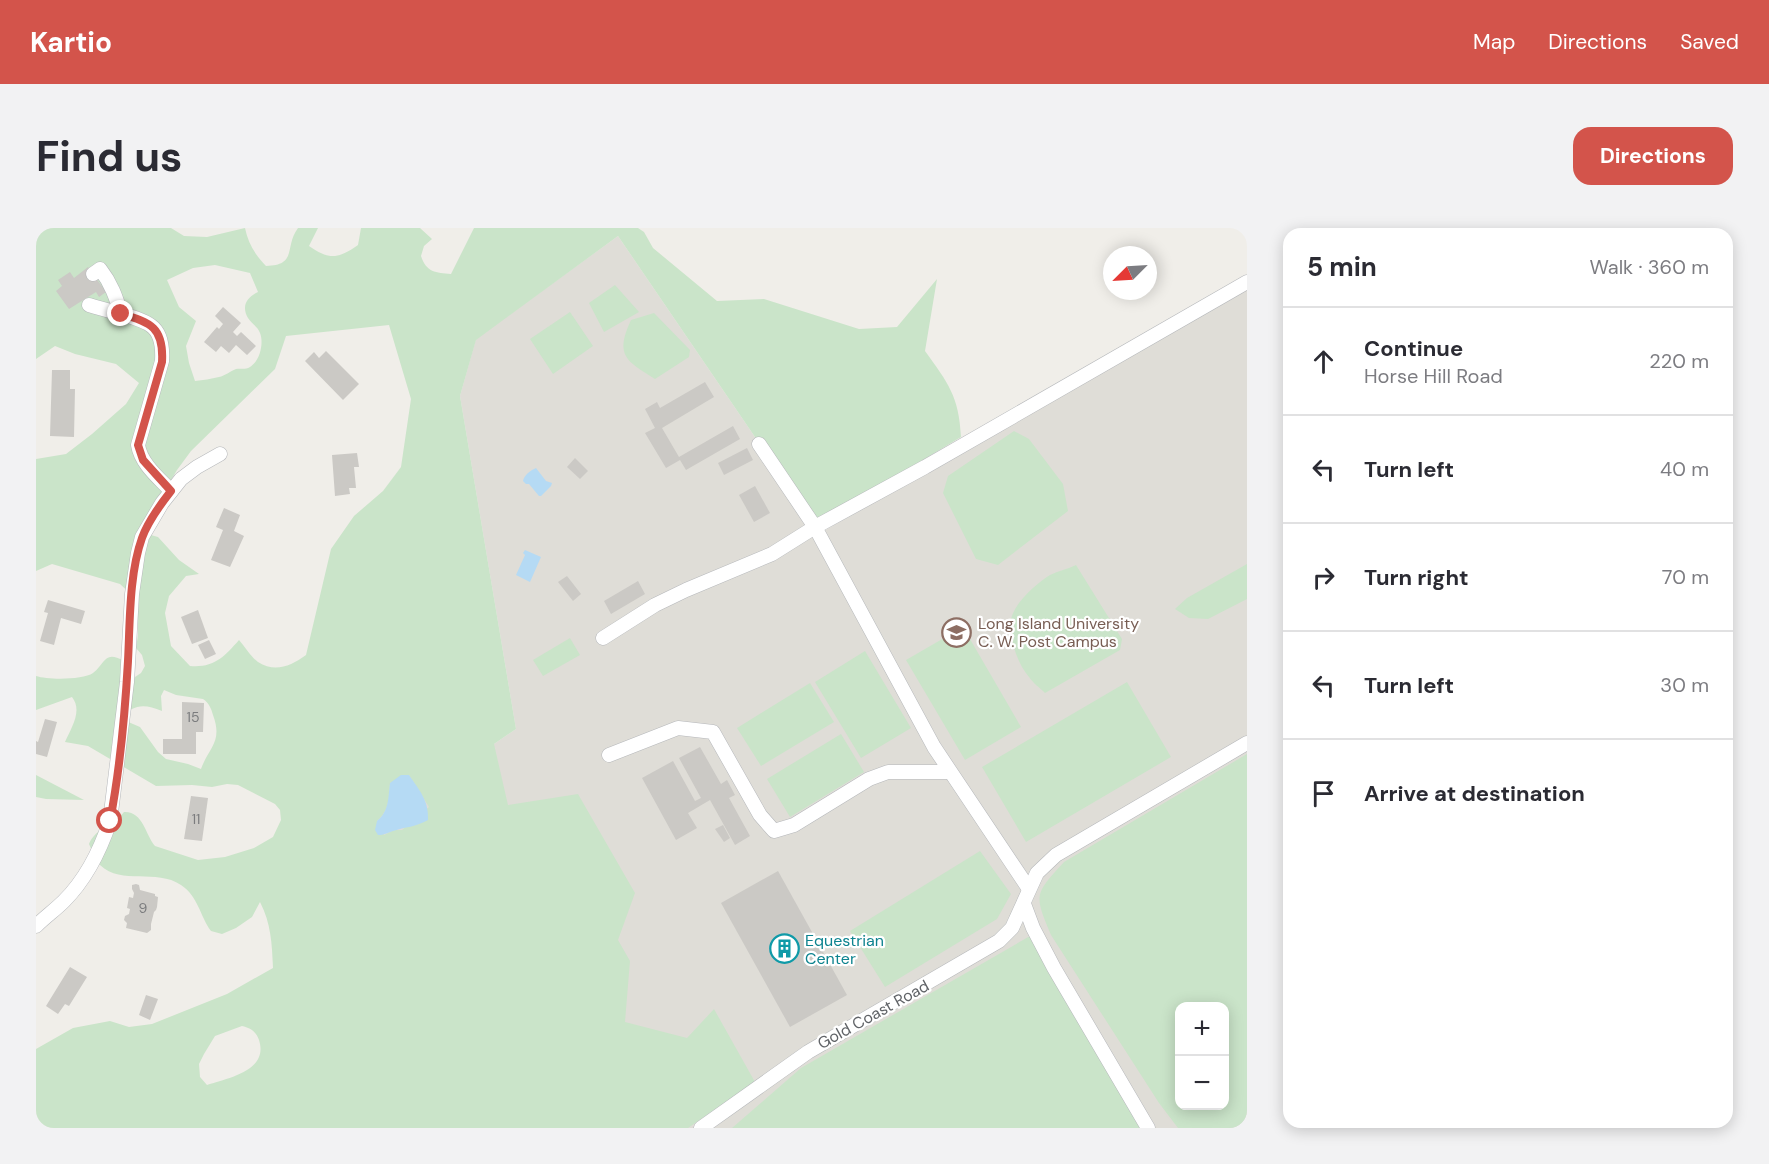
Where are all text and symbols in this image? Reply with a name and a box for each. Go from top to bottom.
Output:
text: Kartio [30,24,112,61]
text: Map [1473,28,1515,56]
text: Directions [1548,28,1647,56]
text: Saved [1680,28,1739,56]
button: Directions [1573,127,1733,185]
text: Find us [36,129,182,184]
north arrow [1103,246,1157,300]
text: 5 min [1307,250,1377,284]
text: Walk · 360 m [1589,254,1709,280]
route end [107,300,133,326]
text: Continue [1364,334,1463,363]
icon: ahead [1307,345,1340,378]
text: 220 m [1649,348,1709,374]
text: Horse Hill Road [1364,363,1503,389]
icon: left [1307,453,1340,486]
text: Turn left [1364,455,1454,484]
text: 40 m [1660,456,1709,482]
icon: right [1307,561,1340,594]
text: Turn right [1364,563,1469,592]
text: 70 m [1662,564,1709,590]
place label: Long Island University C. W. Post Campus [978,613,1139,652]
school or university icon: Long Island University C. W. Post Campus [941,616,973,648]
icon: left [1307,669,1340,702]
text: Turn left [1364,671,1454,700]
text: 30 m [1660,672,1709,698]
house number: 15 [187,708,199,726]
icon: arrive [1307,777,1340,810]
text: Arrive at destination [1364,779,1585,808]
route start [96,807,122,833]
house number: 11 [192,810,200,828]
house number: 9 [139,899,148,917]
place label: Equestrian Center [805,930,884,969]
building icon: Equestrian Center [768,933,800,965]
street label: Gold Coast Road [814,975,933,1054]
map controls [1175,1002,1229,1110]
button: + [1175,1002,1229,1056]
button: − [1175,1056,1229,1110]

